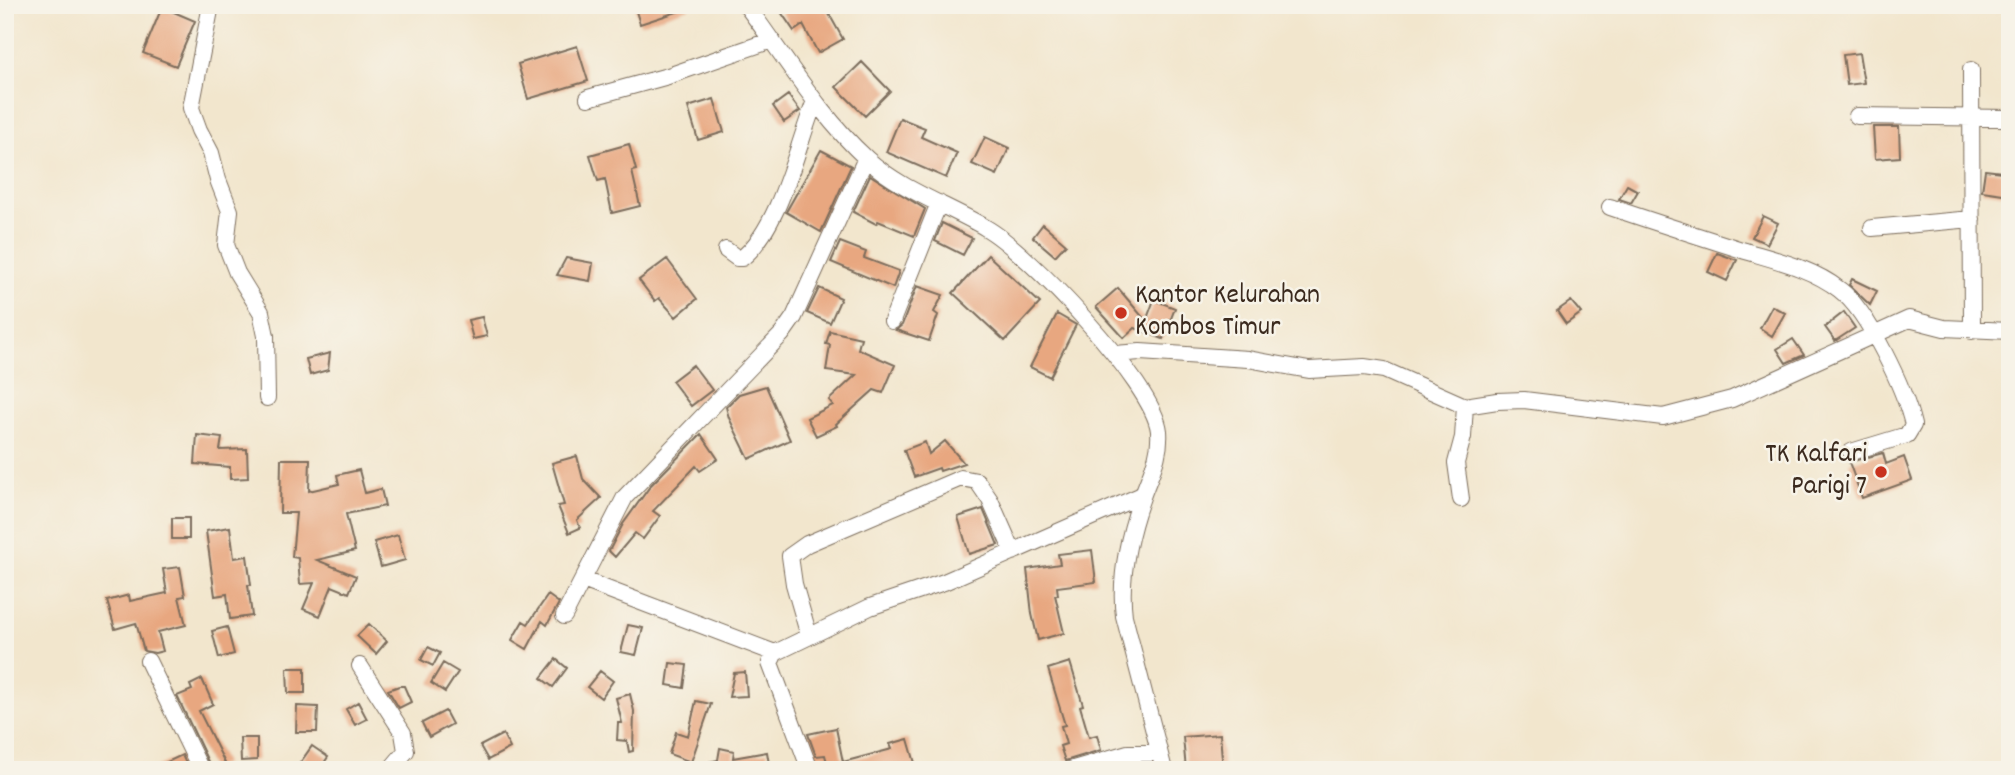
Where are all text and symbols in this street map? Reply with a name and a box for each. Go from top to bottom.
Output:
place label: Kantor Kelurahan Kombos Timur [1135,277,1320,349]
marker: Kantor Kelurahan Kombos Timur [1113,305,1129,321]
place label: TK Kalfari Parigi 7 [1765,436,1867,508]
marker: TK Kalfari Parigi 7 [1873,464,1889,480]

